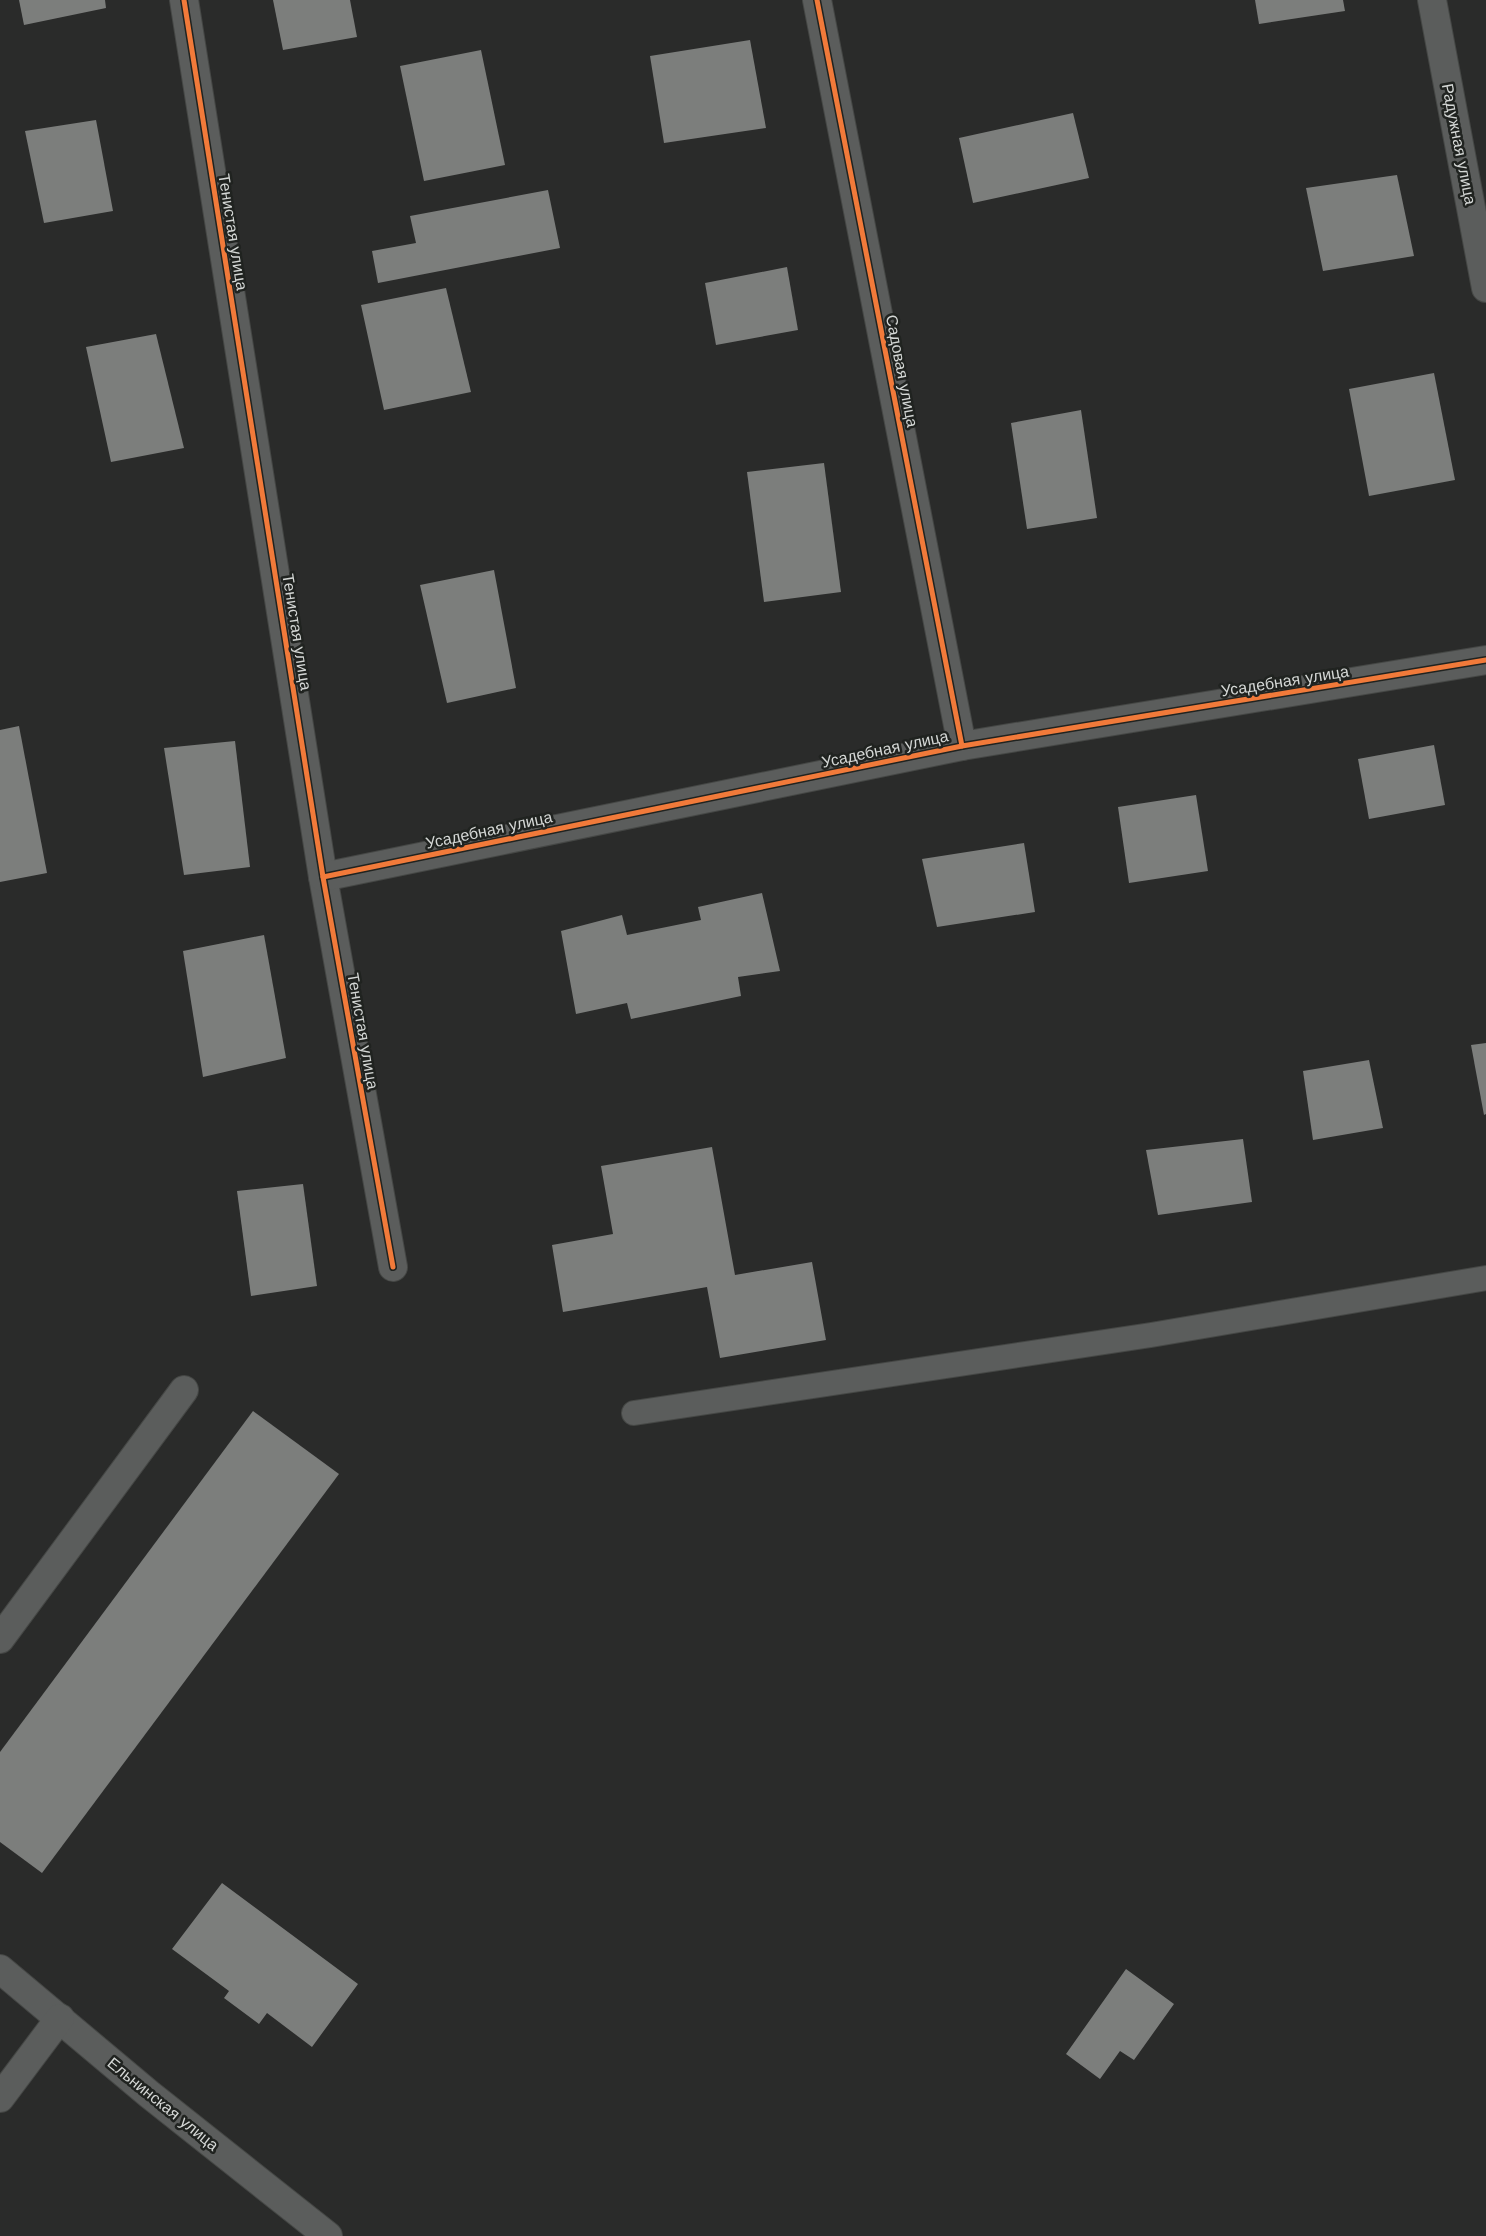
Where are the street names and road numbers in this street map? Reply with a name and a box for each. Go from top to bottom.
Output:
street label: Радужная улица [1438,82,1480,206]
street label: Тенистая улица [214,172,252,292]
street label: Садовая улица [882,313,922,429]
street label: Тенистая улица [278,572,316,692]
street label: Усадебная улица [1220,662,1350,700]
street label: Усадебная улица [820,726,950,772]
street label: Усадебная улица [424,807,554,853]
street label: Тенистая улица [343,971,383,1091]
street label: Ельнинская улица [104,2053,222,2155]

